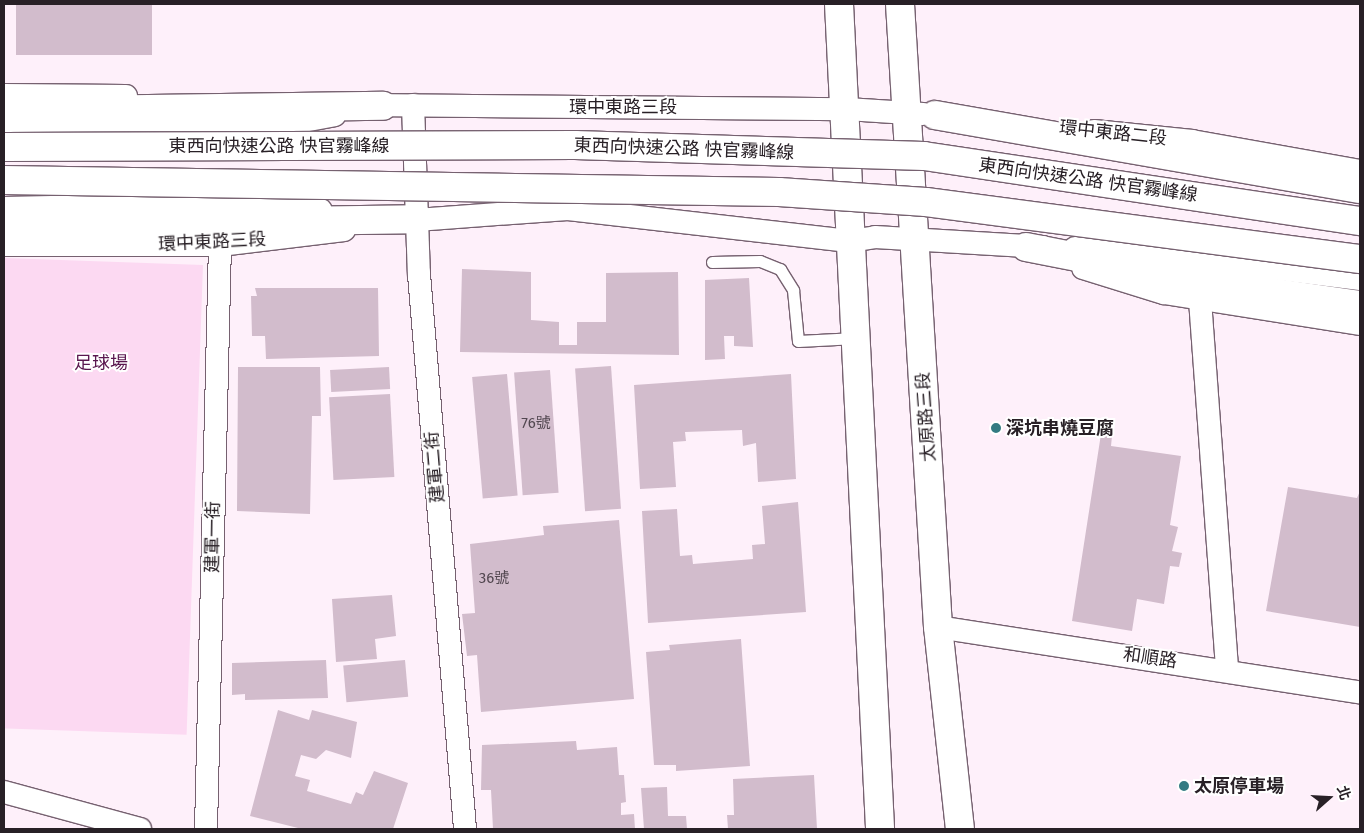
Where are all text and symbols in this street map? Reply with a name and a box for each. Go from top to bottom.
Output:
street label: 環中東路三段 [569,96,677,118]
street label: 環中東路二段 [1058,117,1168,149]
street label: 東西向快速公路 快官霧峰線 [573,134,795,164]
street label: 東西向快速公路 快官霧峰線 [169,135,389,157]
street label: 東西向快速公路 快官霧峰線 [977,154,1199,206]
street label: 環中東路三段 [158,228,266,256]
park label: 足球場 [74,352,128,374]
street label: 太原路三段 [912,371,940,463]
house number: 76號 [521,415,551,433]
place label: 深坑串燒豆腐 [1006,417,1114,439]
marker: 深坑串燒豆腐 [990,422,1002,434]
street label: 建軍二街 [421,430,449,504]
street label: 建軍一街 [202,501,224,573]
house number: 36號 [479,570,509,588]
street label: 和順路 [1122,644,1178,672]
north arrow [1304,773,1354,823]
place label: 太原停車場 [1194,775,1284,797]
marker: 太原停車場 [1178,780,1190,792]
text: 北 [1333,784,1354,802]

